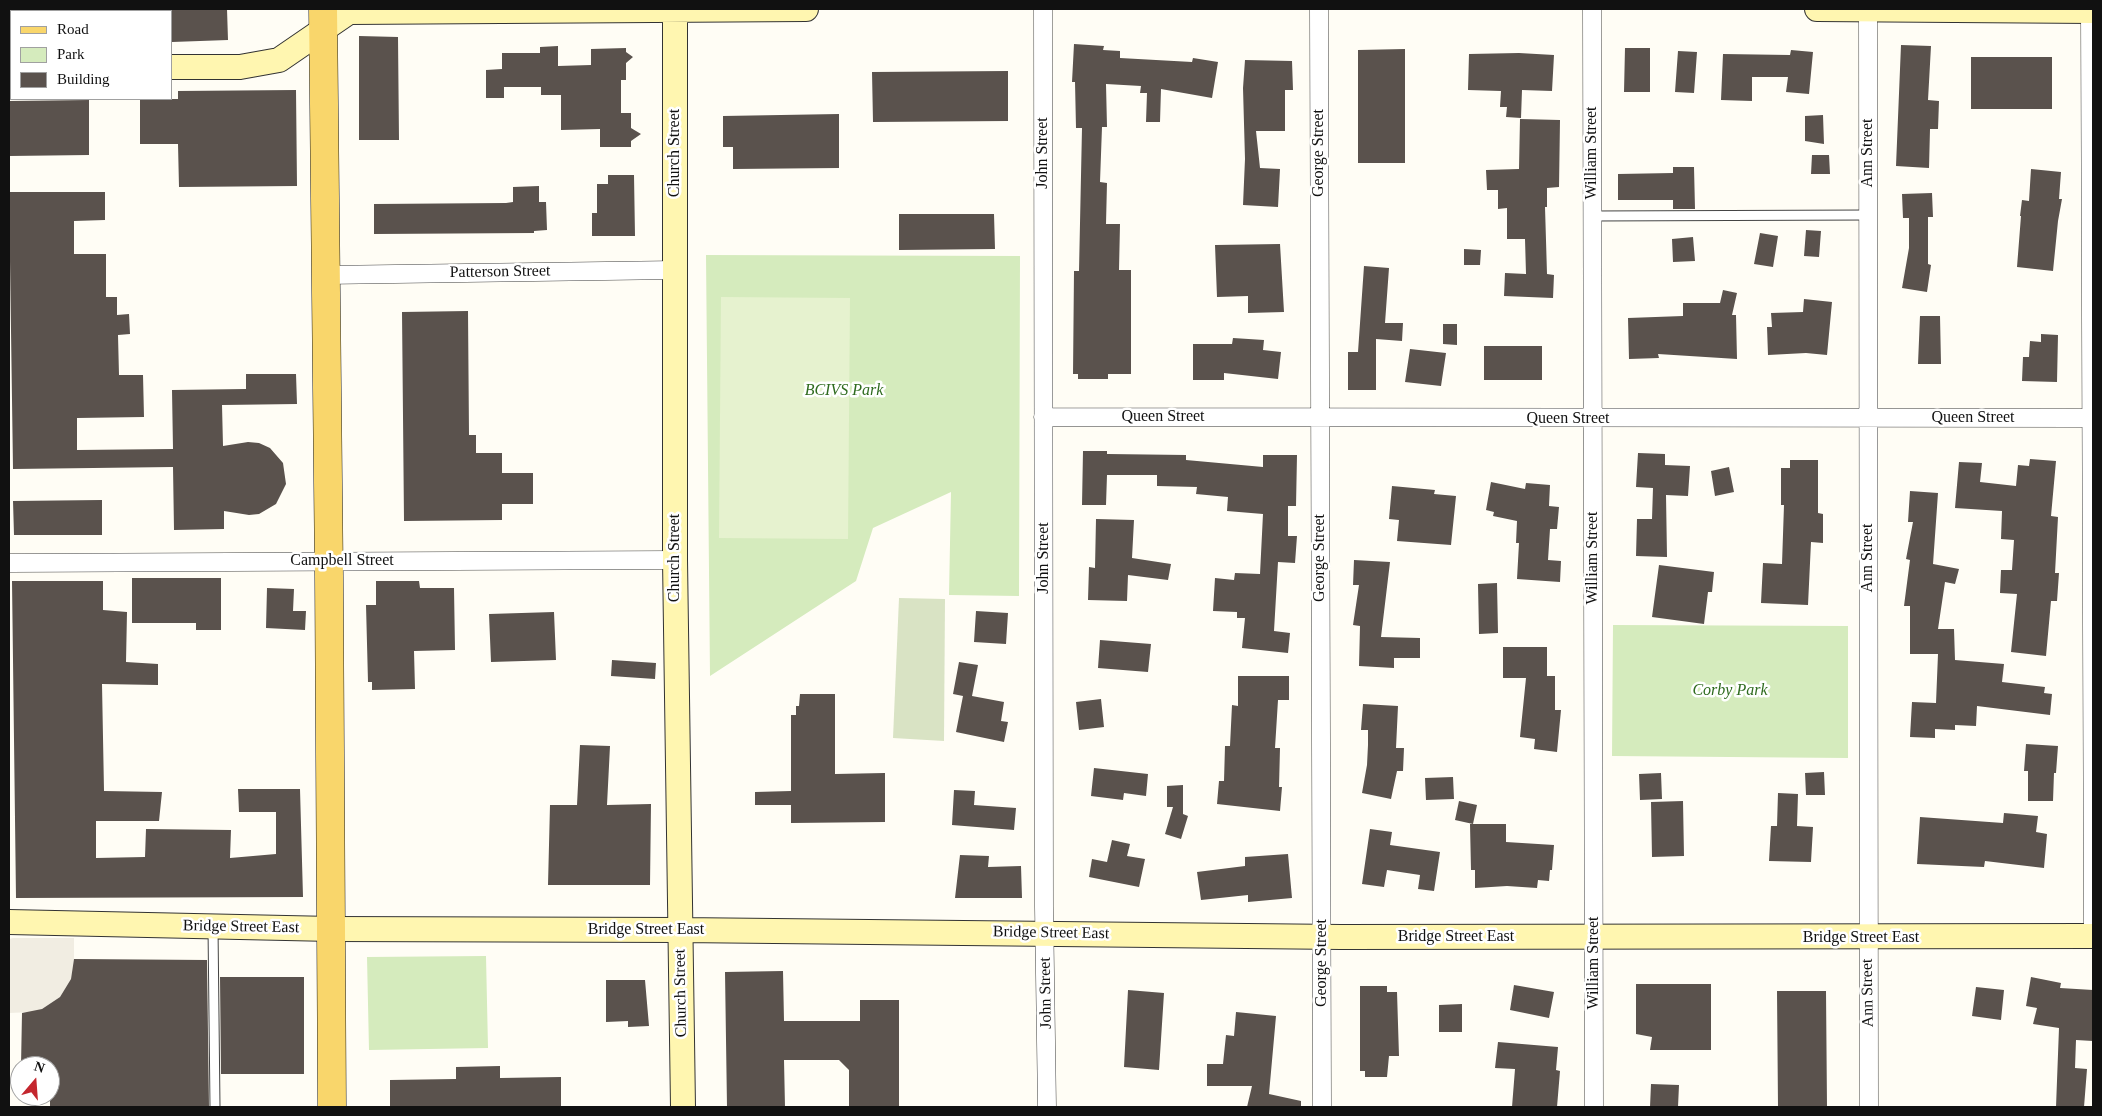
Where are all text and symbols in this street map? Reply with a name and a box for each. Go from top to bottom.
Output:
legend [10,10,172,100]
text: Road [57,21,89,37]
text: Park [57,46,85,62]
text: Building [57,71,110,87]
street label: William Street [1582,106,1602,200]
street label: Church Street [665,109,685,197]
street label: George Street [1309,109,1329,197]
street label: John Street [1033,117,1053,189]
street label: Ann Street [1858,119,1878,187]
street label: Patterson Street [449,262,551,282]
park label: BCIVS Park [805,381,883,401]
street label: Queen Street [1121,407,1205,427]
street label: Queen Street [1931,408,2015,428]
street label: Queen Street [1526,409,1610,429]
street label: William Street [1583,511,1603,605]
street label: Church Street [665,514,685,602]
street label: George Street [1310,514,1330,602]
street label: John Street [1034,522,1054,594]
street label: Ann Street [1858,524,1878,592]
street label: Campbell Street [290,551,394,571]
park label: Corby Park [1692,681,1768,701]
street label: Bridge Street East [183,916,299,938]
street label: William Street [1584,916,1604,1010]
street label: George Street [1312,919,1332,1007]
street label: Bridge Street East [588,920,704,940]
street label: Bridge Street East [993,922,1109,944]
street label: Bridge Street East [1398,927,1514,947]
street label: Bridge Street East [1803,928,1919,948]
street label: Church Street [671,949,691,1037]
street label: John Street [1036,957,1056,1029]
street label: Ann Street [1858,958,1878,1028]
north arrow [10,1056,60,1106]
text: N [32,1059,47,1076]

